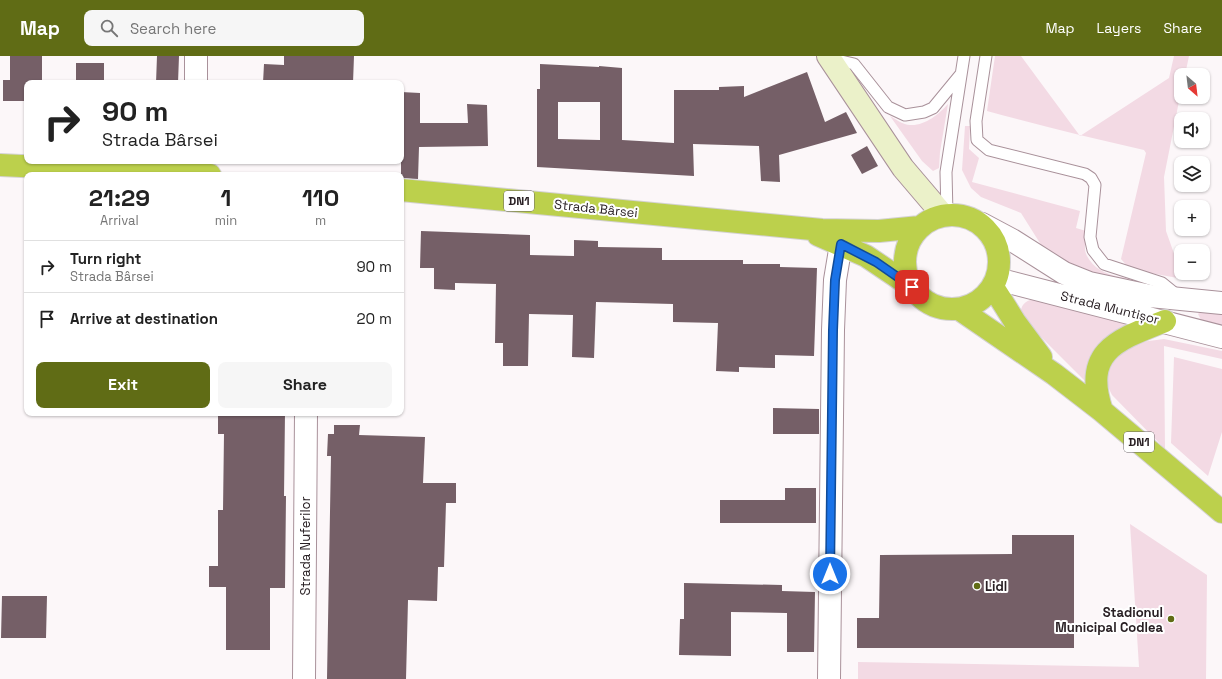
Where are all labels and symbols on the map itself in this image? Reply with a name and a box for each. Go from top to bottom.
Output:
north arrow [1174,68,1210,104]
road number: DN1 [504,191,534,211]
street label: Strada Bârsei [553,196,638,221]
pin [895,270,929,304]
street label: Strada Muntișor [1059,287,1161,328]
road number: DN1 [1124,432,1154,452]
street label: Strada Nuferilor [297,496,314,596]
position arrow [809,553,851,595]
place label: Lidl [985,578,1007,595]
marker: Lidl [972,581,982,591]
place label: Stadionul Municipal Codlea [1055,604,1163,636]
marker: Stadionul Municipal Codlea [1166,614,1176,624]

